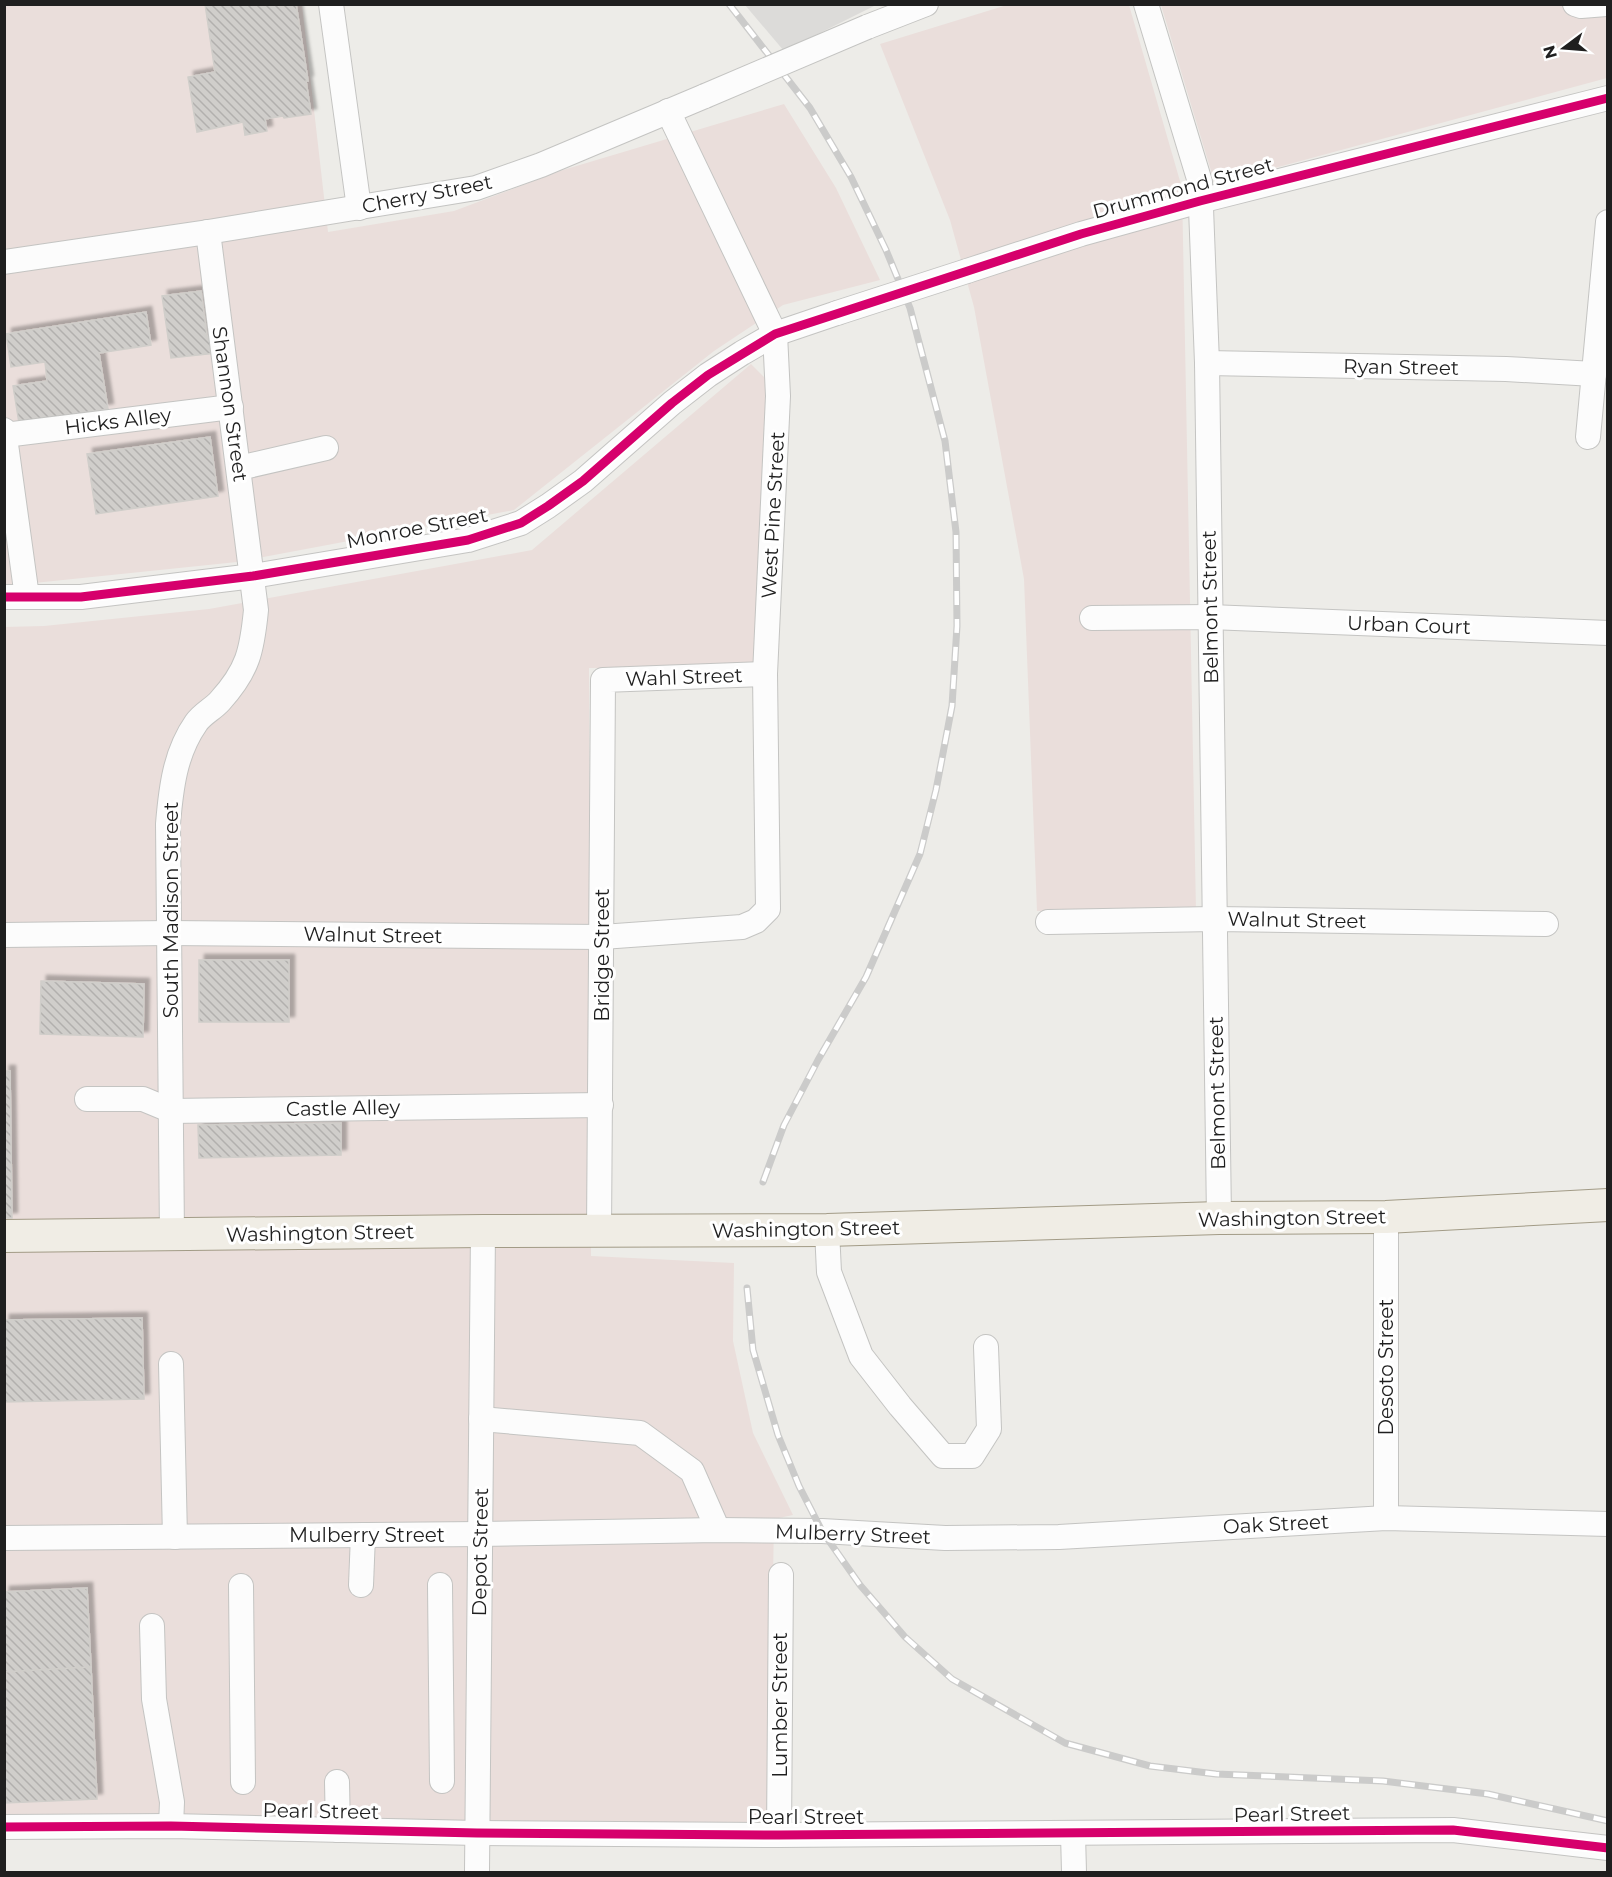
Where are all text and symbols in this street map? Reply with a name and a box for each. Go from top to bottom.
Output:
north arrow [1534,18,1594,78]
text: N [1539,43,1561,61]
street label: Drummond Street [1090,152,1276,224]
street label: Cherry Street [360,170,494,218]
street label: Shannon Street [207,325,253,483]
street label: Ryan Street [1343,354,1459,380]
street label: Hicks Alley [63,403,173,439]
street label: West Pine Street [757,431,789,599]
street label: Monroe Street [344,503,490,553]
street label: Belmont Street [1197,530,1223,684]
street label: Urban Court [1347,611,1471,639]
street label: Wahl Street [625,663,743,691]
street label: South Madison Street [159,802,183,1018]
street label: Bridge Street [590,888,614,1022]
street label: Walnut Street [1227,907,1367,933]
street label: Walnut Street [303,922,443,948]
street label: Belmont Street [1204,1016,1230,1170]
street label: Castle Alley [286,1095,401,1121]
street label: Washington Street [1198,1204,1386,1232]
street label: Washington Street [712,1215,900,1243]
street label: Washington Street [226,1219,414,1247]
street label: Desoto Street [1374,1299,1398,1435]
street label: Depot Street [467,1488,493,1616]
street label: Oak Street [1222,1509,1330,1539]
street label: Mulberry Street [775,1519,931,1549]
street label: Mulberry Street [289,1523,445,1547]
street label: Lumber Street [768,1632,792,1778]
street label: Pearl Street [262,1798,380,1824]
street label: Pearl Street [1233,1801,1351,1827]
street label: Pearl Street [748,1805,864,1829]

